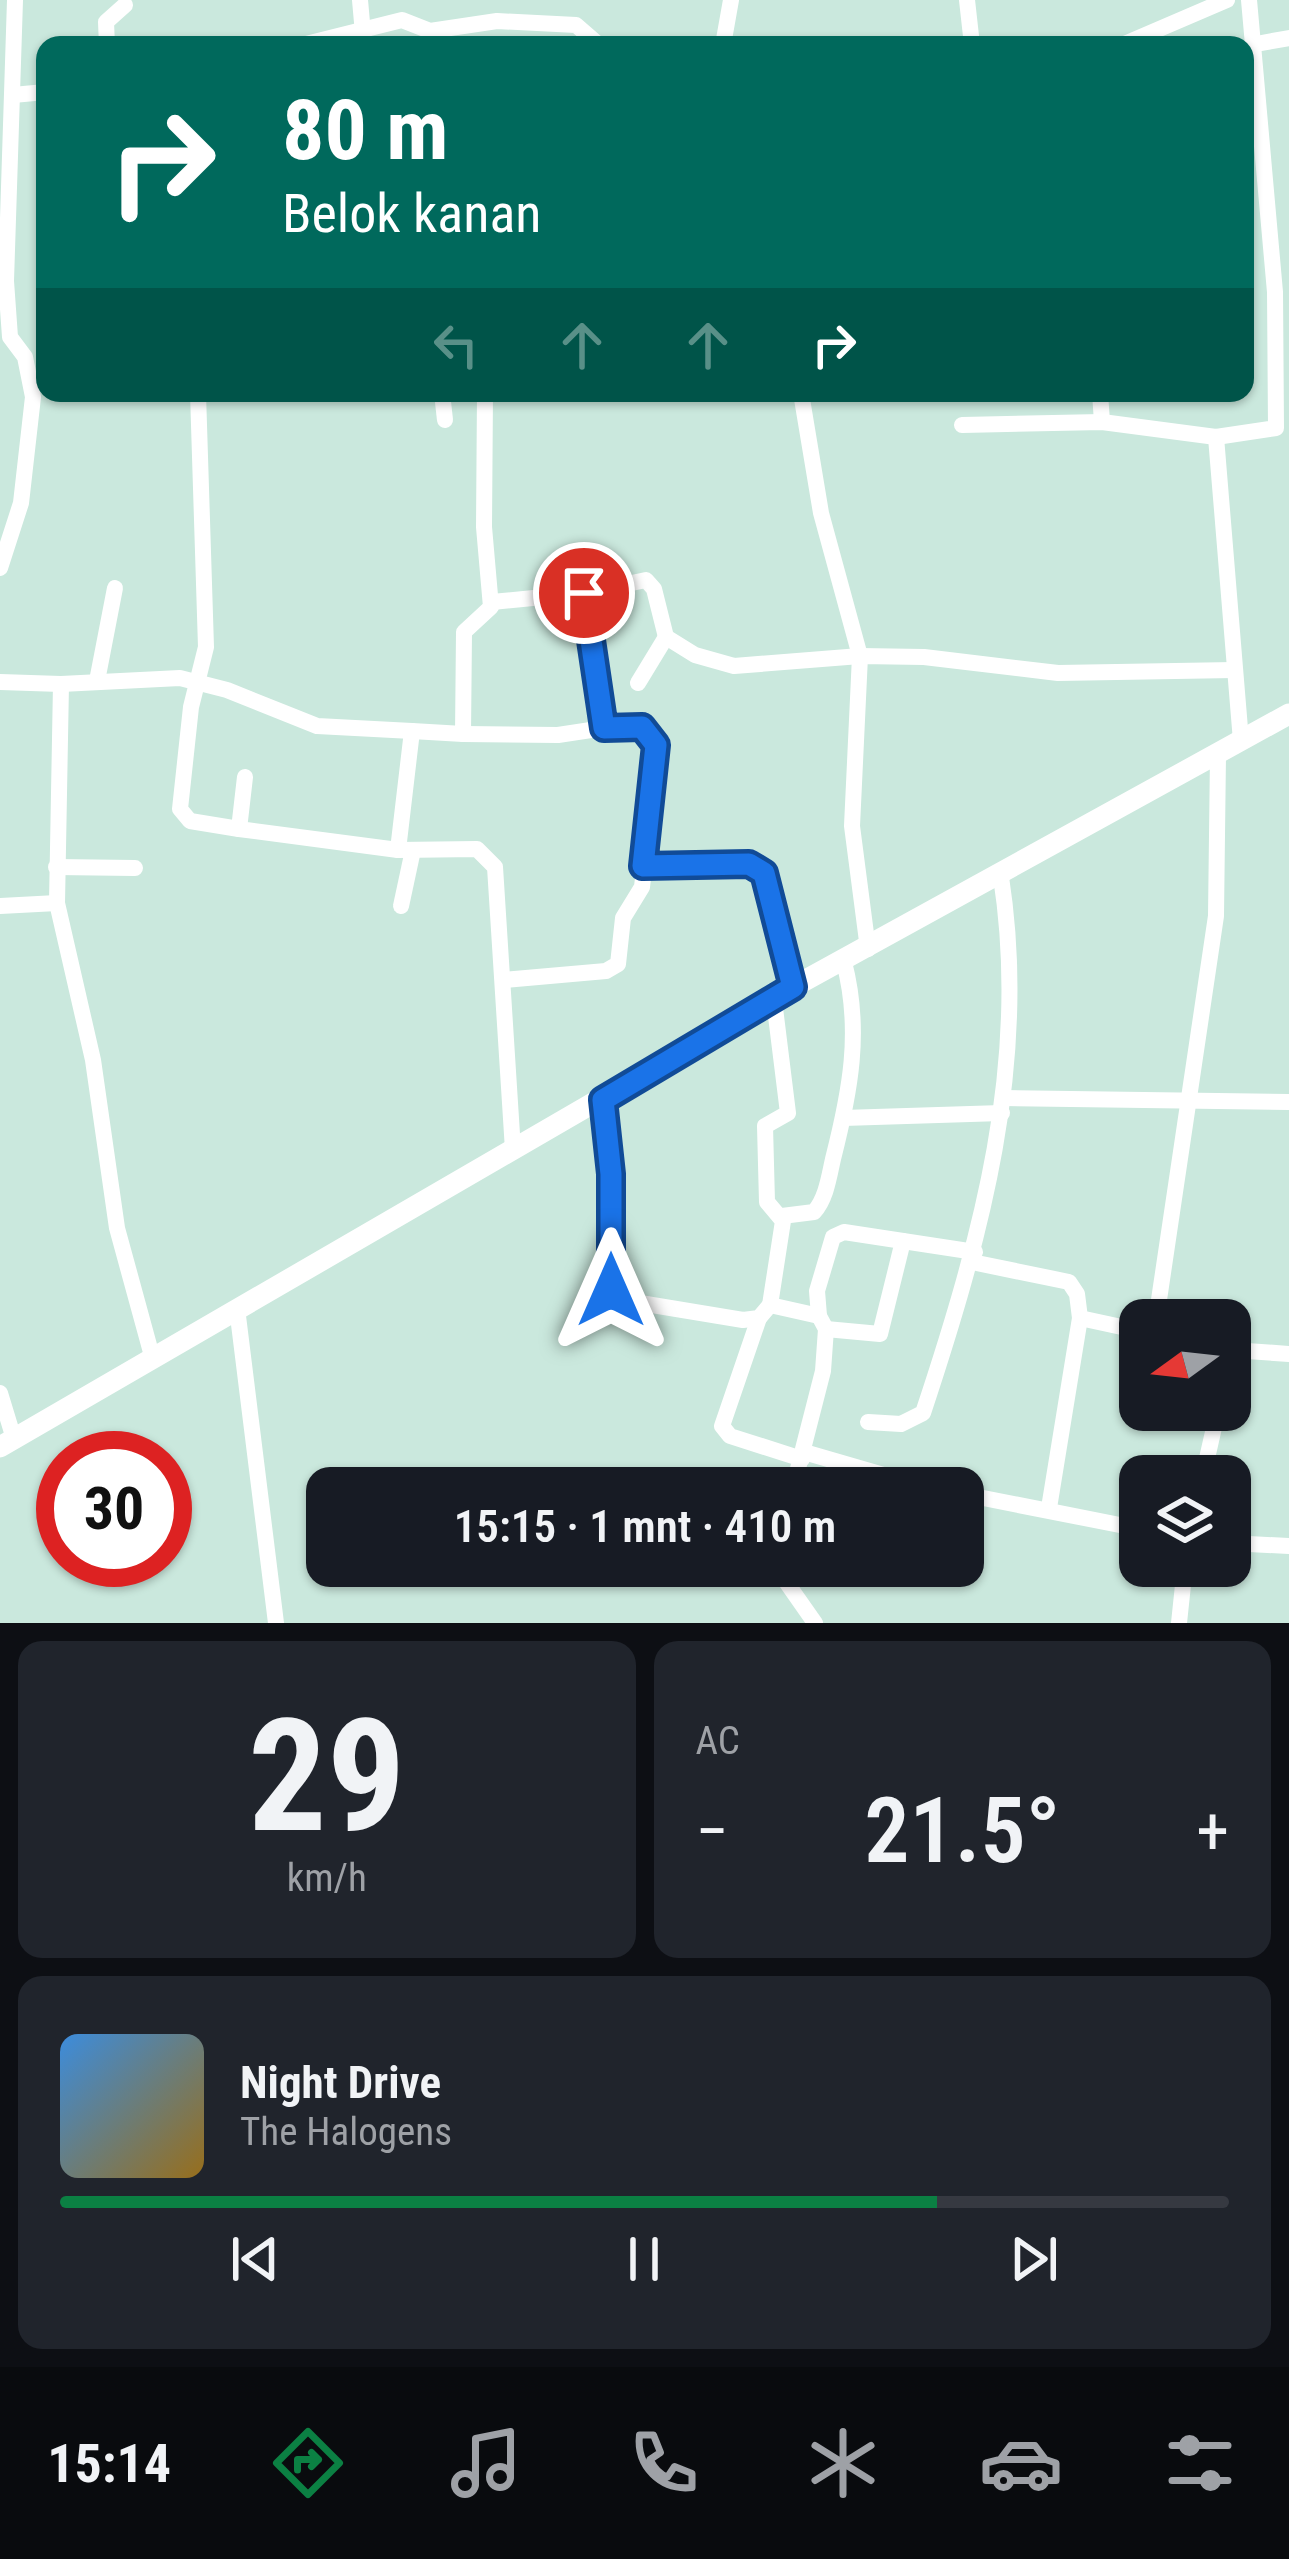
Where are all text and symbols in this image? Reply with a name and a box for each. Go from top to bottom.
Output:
text: 80 m [282,81,449,180]
icon: right [84,84,240,240]
text: Belok kanan [282,182,541,245]
icon: left [423,312,489,378]
icon: ahead [549,312,615,378]
icon: ahead [675,312,741,378]
icon: right [801,312,867,378]
pin [533,542,635,644]
icon: arrive [551,560,617,626]
position arrow [548,1227,674,1353]
north arrow [1119,1299,1251,1431]
map controls [1119,1299,1251,1587]
speed limit sign: 30 [36,1431,192,1587]
button: layers [1119,1455,1251,1587]
text: 15:15 · 1 mnt · 410 m [454,1500,836,1553]
text: 29 [248,1685,406,1868]
text: AC [696,1718,740,1764]
text: 21.5° [864,1779,1060,1884]
text: − [696,1793,729,1870]
text: + [1196,1793,1229,1870]
text: km/h [287,1855,367,1901]
text: Night Drive [240,2056,441,2109]
text: The Halogens [240,2109,452,2155]
icon: previous [222,2226,288,2292]
icon: pause [611,2226,677,2292]
icon: next [1001,2226,1067,2292]
icon: directions [266,2421,350,2505]
icon: music [444,2421,528,2505]
icon: phone [622,2421,706,2505]
icon: climate [801,2421,885,2505]
icon: car [979,2421,1063,2505]
icon: filters [1158,2421,1242,2505]
text: 15:14 [47,2432,171,2495]

